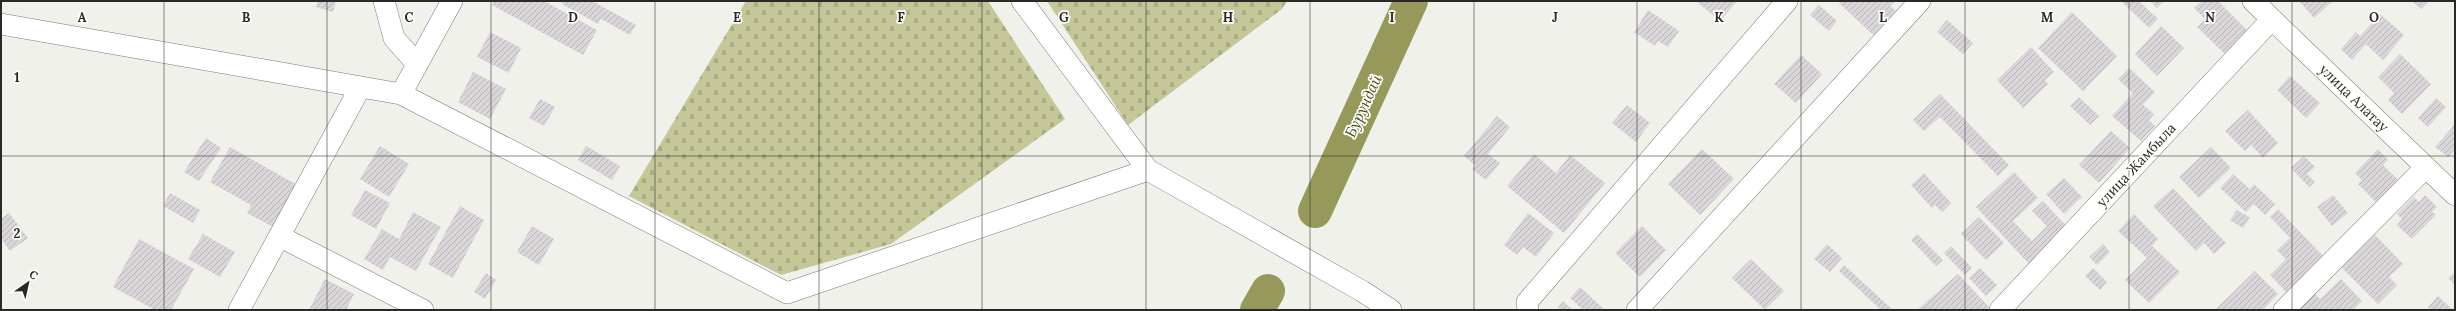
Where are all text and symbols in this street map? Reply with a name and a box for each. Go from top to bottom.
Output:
text: A [78,9,87,26]
text: B [242,9,251,26]
text: C [405,9,414,26]
text: D [568,9,578,26]
text: E [733,9,741,26]
text: F [897,9,905,26]
text: G [1059,9,1069,26]
text: H [1223,9,1233,26]
text: I [1389,9,1395,26]
text: J [1552,9,1558,26]
text: K [1714,9,1724,26]
text: L [1879,9,1887,26]
text: M [2041,9,2054,26]
text: N [2205,9,2215,26]
text: O [2369,9,2379,26]
street label: улица Алатау [2316,60,2393,136]
text: 1 [14,69,20,86]
water label: Бурундай [1340,72,1386,140]
street label: улица Жамбыла [2092,119,2180,211]
text: 2 [14,225,21,242]
north arrow [8,263,48,303]
text: С [27,267,41,283]

